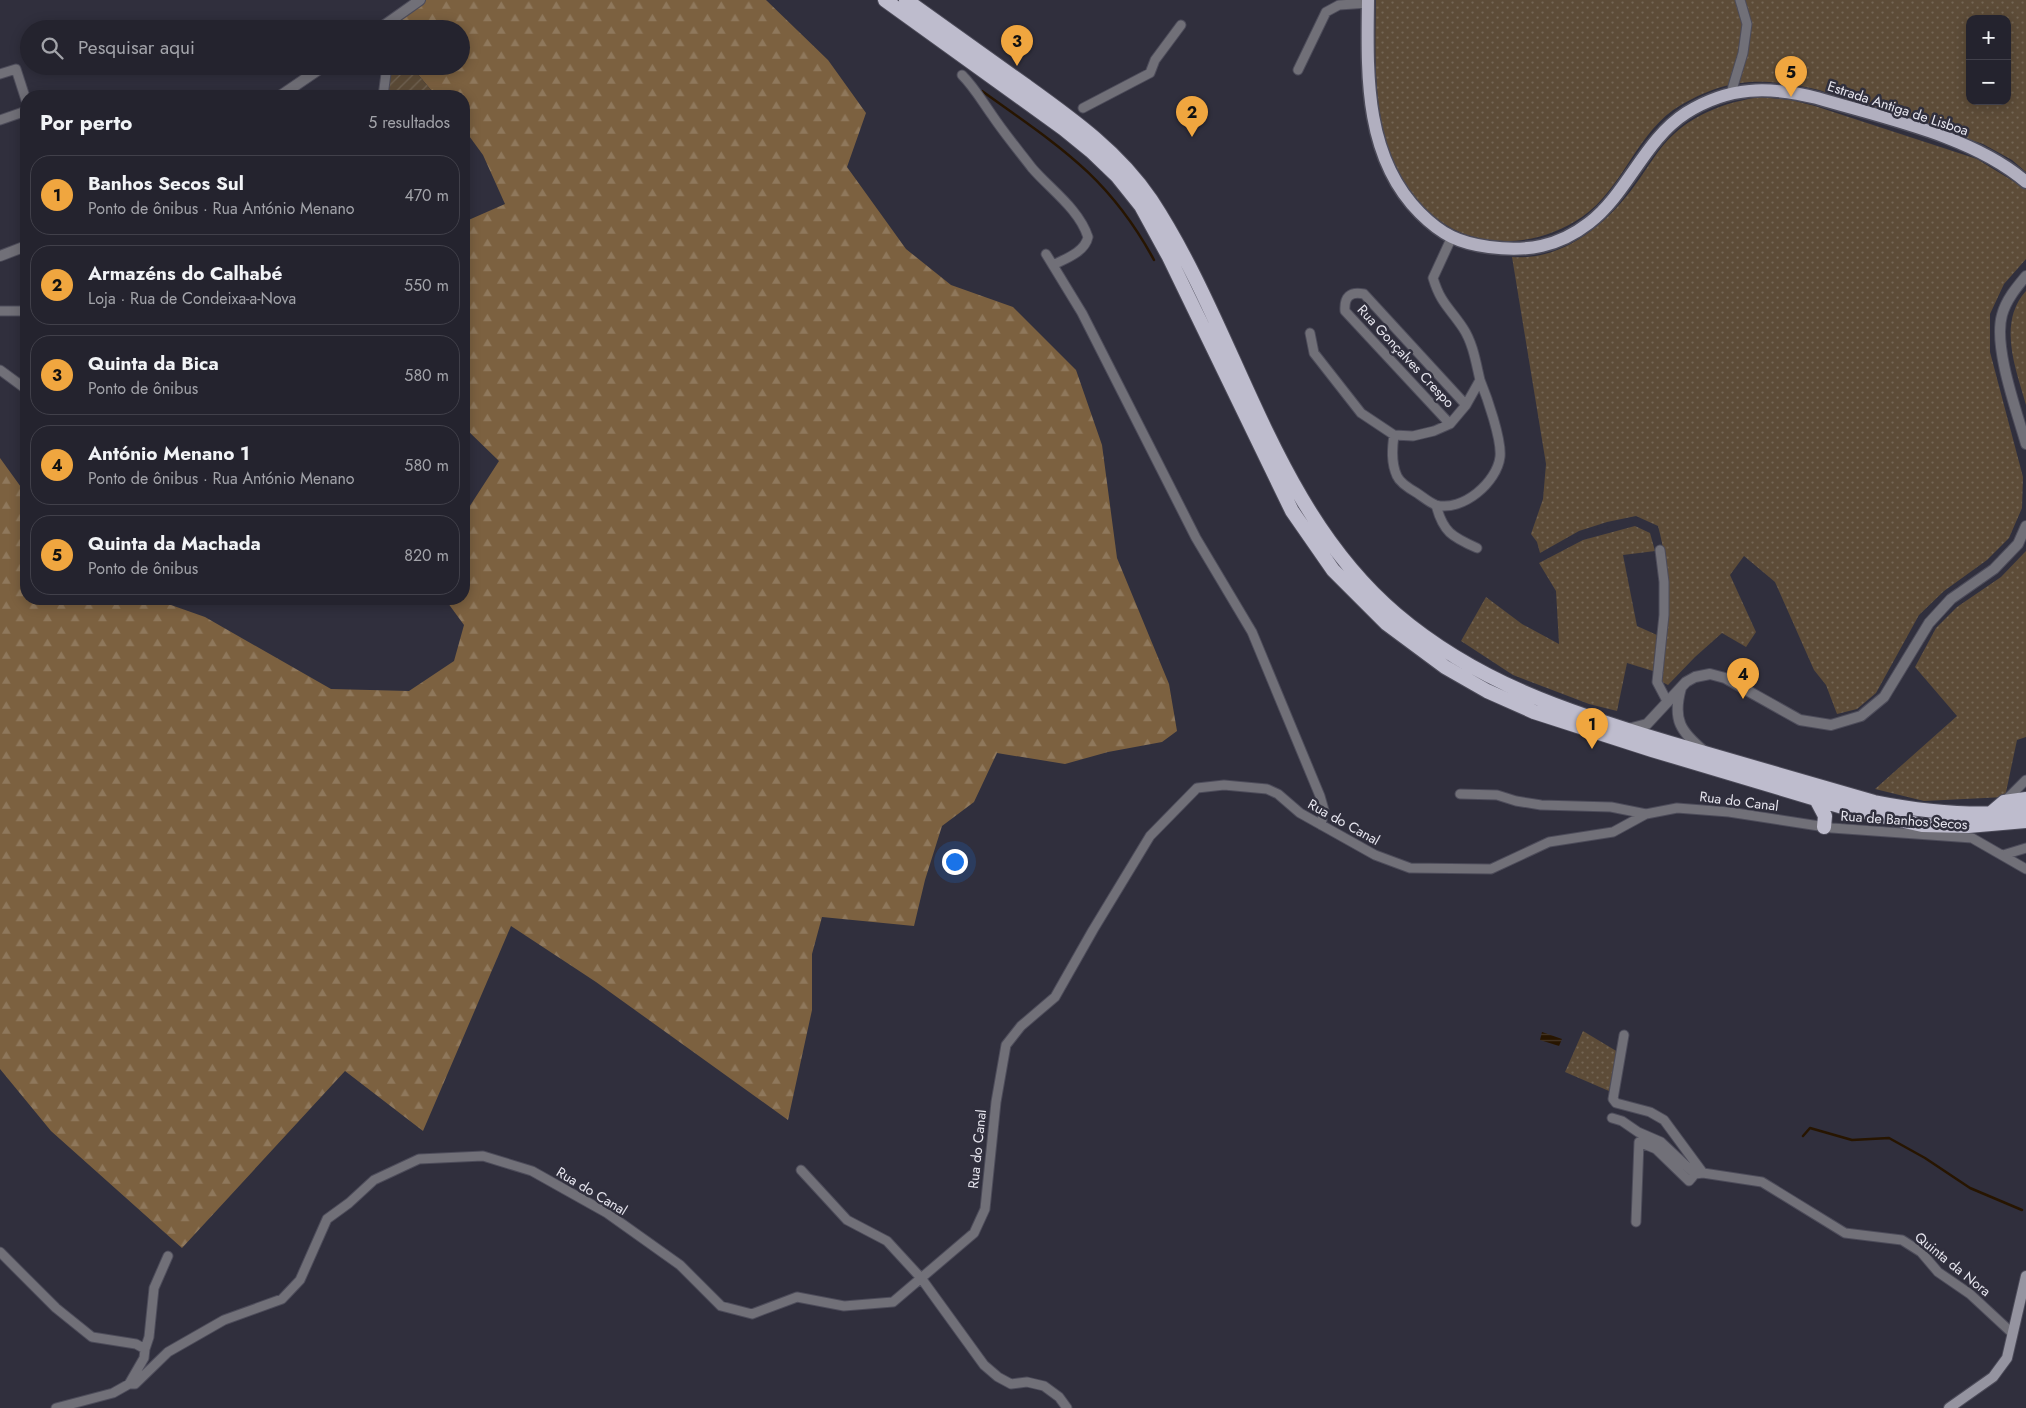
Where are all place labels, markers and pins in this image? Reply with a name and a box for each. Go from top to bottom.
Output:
pin: 3 [1001,25,1033,66]
pin: 5 [1775,56,1807,97]
pin: 2 [1176,96,1208,137]
pin: 4 [1727,658,1759,699]
pin: 1 [1576,708,1608,749]

